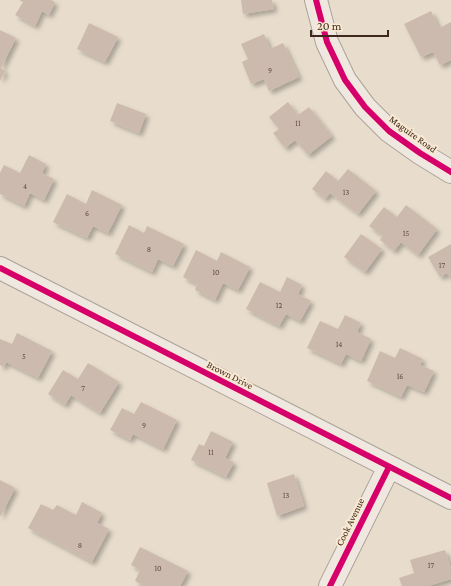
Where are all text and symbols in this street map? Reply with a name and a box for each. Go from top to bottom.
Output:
scale bar [311,12,388,38]
text: 20 m [317,19,342,33]
house number: 9 [268,66,272,75]
street label: Maguire Road [387,113,439,155]
house number: 11 [295,119,301,128]
house number: 4 [23,182,27,191]
house number: 13 [343,188,349,197]
house number: 6 [85,209,89,218]
house number: 15 [403,229,409,238]
house number: 8 [147,245,151,254]
house number: 17 [439,261,445,270]
house number: 10 [212,268,220,277]
house number: 12 [276,301,282,310]
house number: 14 [336,340,342,349]
house number: 5 [22,352,26,361]
street label: Brown Drive [205,359,255,392]
house number: 16 [397,372,403,381]
house number: 7 [81,384,85,393]
house number: 9 [142,421,146,430]
house number: 11 [208,448,214,457]
house number: 13 [283,491,289,500]
street label: Cook Avenue [334,496,367,548]
house number: 8 [78,541,82,550]
house number: 17 [428,561,434,570]
house number: 10 [154,564,162,573]

